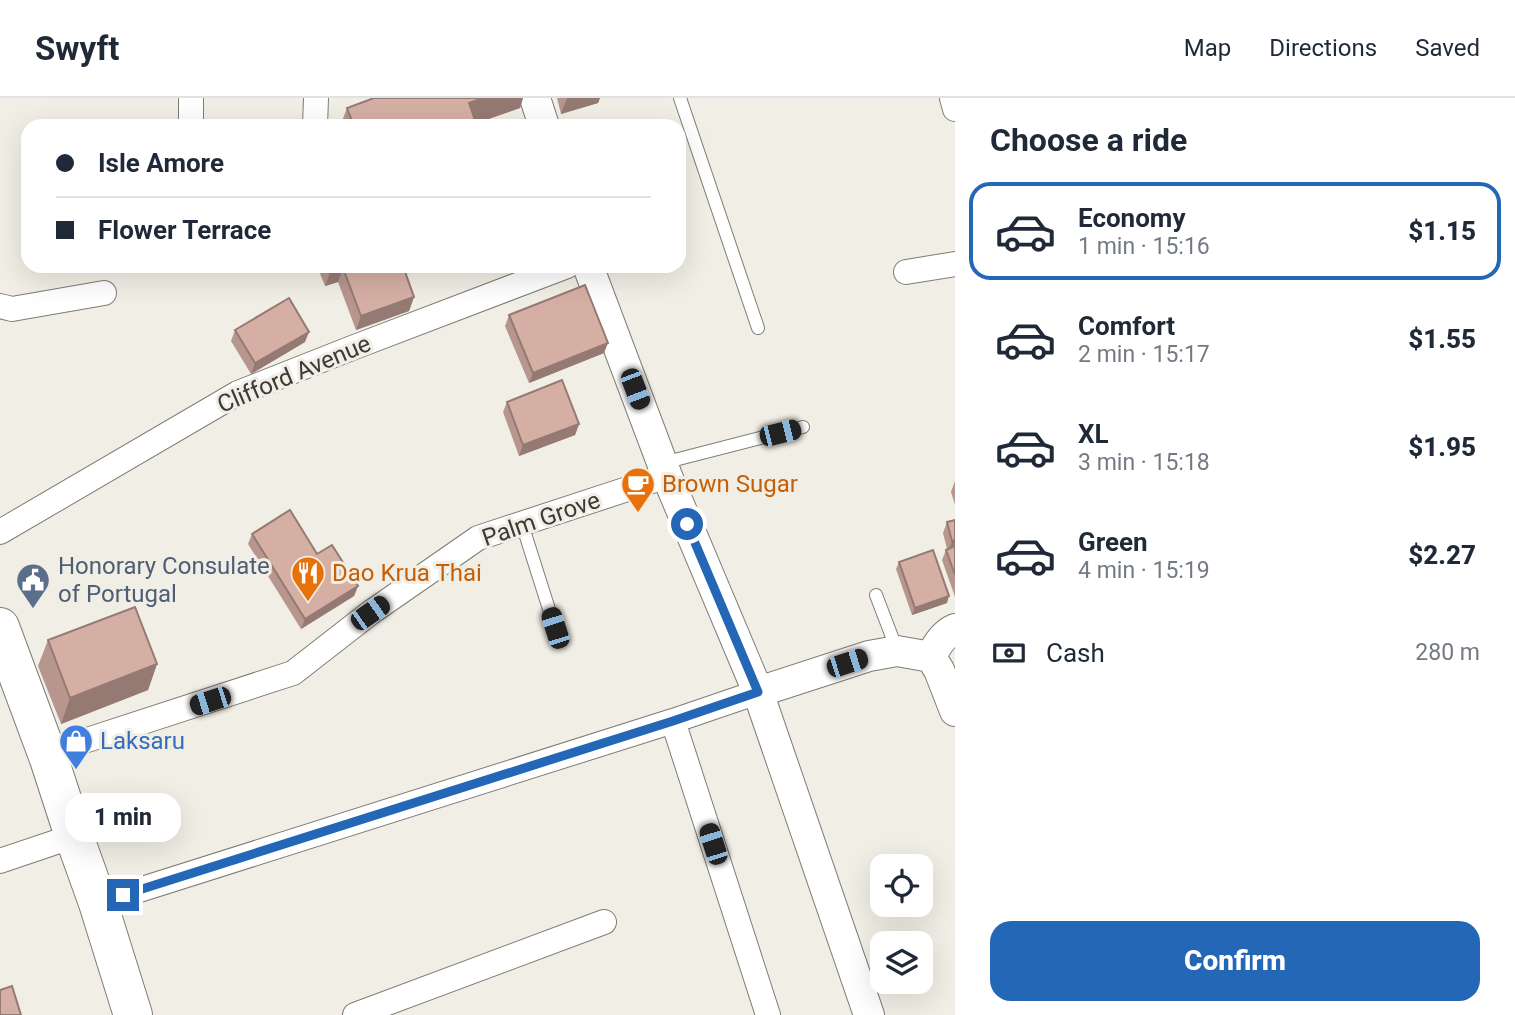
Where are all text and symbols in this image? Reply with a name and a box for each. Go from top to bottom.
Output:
text: Swyft [35,29,119,68]
text: Map [1184,34,1231,62]
text: Directions [1269,34,1377,62]
text: Saved [1415,34,1480,62]
text: Choose a ride [990,121,1187,159]
text: Isle Amore [98,148,224,178]
icon: car [994,200,1057,263]
text: Economy [1078,203,1185,233]
text: Flower Terrace [98,215,271,245]
text: $1.15 [1408,216,1476,246]
text: 1 min · 15:16 [1078,233,1210,260]
icon: car [994,308,1057,371]
text: Comfort [1078,311,1175,341]
text: $1.55 [1408,324,1476,354]
street label: Clifford Avenue [213,329,375,419]
text: 2 min · 15:17 [1078,341,1210,368]
car [618,366,653,412]
icon: car [994,416,1057,479]
car [758,418,803,448]
text: XL [1078,419,1109,449]
text: $1.95 [1408,432,1476,462]
text: 3 min · 15:18 [1078,449,1210,476]
cafe icon: Brown Sugar [619,465,657,514]
place label: Brown Sugar [662,470,798,498]
street label: Palm Grove [478,486,604,552]
route start [671,508,703,540]
icon: car [994,524,1057,587]
text: Green [1078,527,1148,557]
text: $2.27 [1408,540,1476,570]
place label: Honorary Consulate of Portugal [58,552,270,608]
restaurant icon: Dao Krua Thai [289,554,327,603]
text: 4 min · 15:19 [1078,557,1210,584]
place label: Dao Krua Thai [332,559,482,587]
public building icon: Honorary Consulate of Portugal [14,561,52,610]
car [347,592,394,634]
car [539,605,572,651]
icon: cash [990,634,1028,672]
text: Cash [1046,638,1105,668]
text: 280 m [1415,639,1480,666]
car [824,647,871,679]
car [187,685,234,717]
shop icon: Laksaru [57,722,95,771]
place label: Laksaru [100,727,185,755]
callout: 1 min [65,794,181,842]
text: 1 min [94,804,152,831]
car [697,821,730,867]
map controls [870,854,933,994]
button: locate [870,854,933,917]
route end [107,879,139,911]
button: Confirm [990,921,1480,1001]
button: layers [870,931,933,994]

